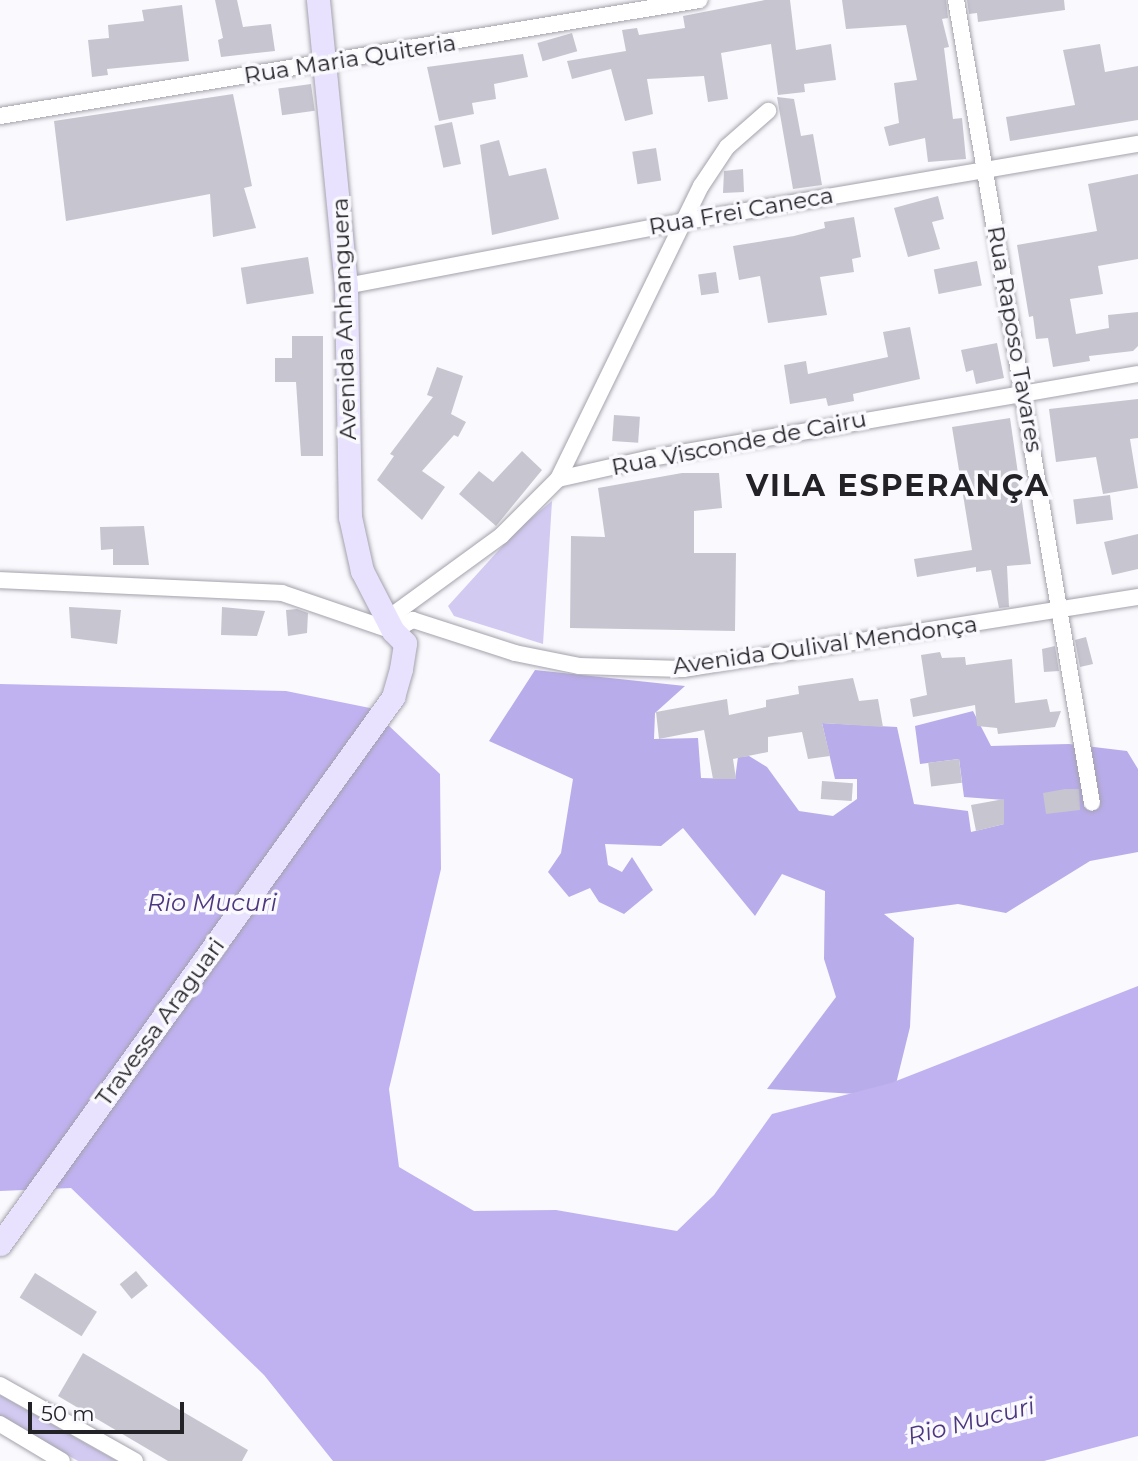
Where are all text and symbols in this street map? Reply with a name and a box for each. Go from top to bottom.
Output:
street label: Rua Maria Quiteria [242,29,458,89]
street label: Rua Frei Caneca [647,181,835,241]
street label: Avenida Anhanguera [326,197,362,441]
street label: Rua Raposo Tavares [982,224,1048,454]
street label: Rua Visconde de Cairu [609,405,869,481]
district label: VILA ESPERANÇA [748,468,1048,504]
street label: Avenida Oulival Mendonça [671,610,979,680]
water label: Rio Mucuri [147,889,277,917]
street label: Travessa Araguari [90,933,230,1111]
scale bar [32,1388,187,1432]
water label: Rio Mucuri [905,1391,1037,1451]
text: 50 m [41,1401,95,1426]

